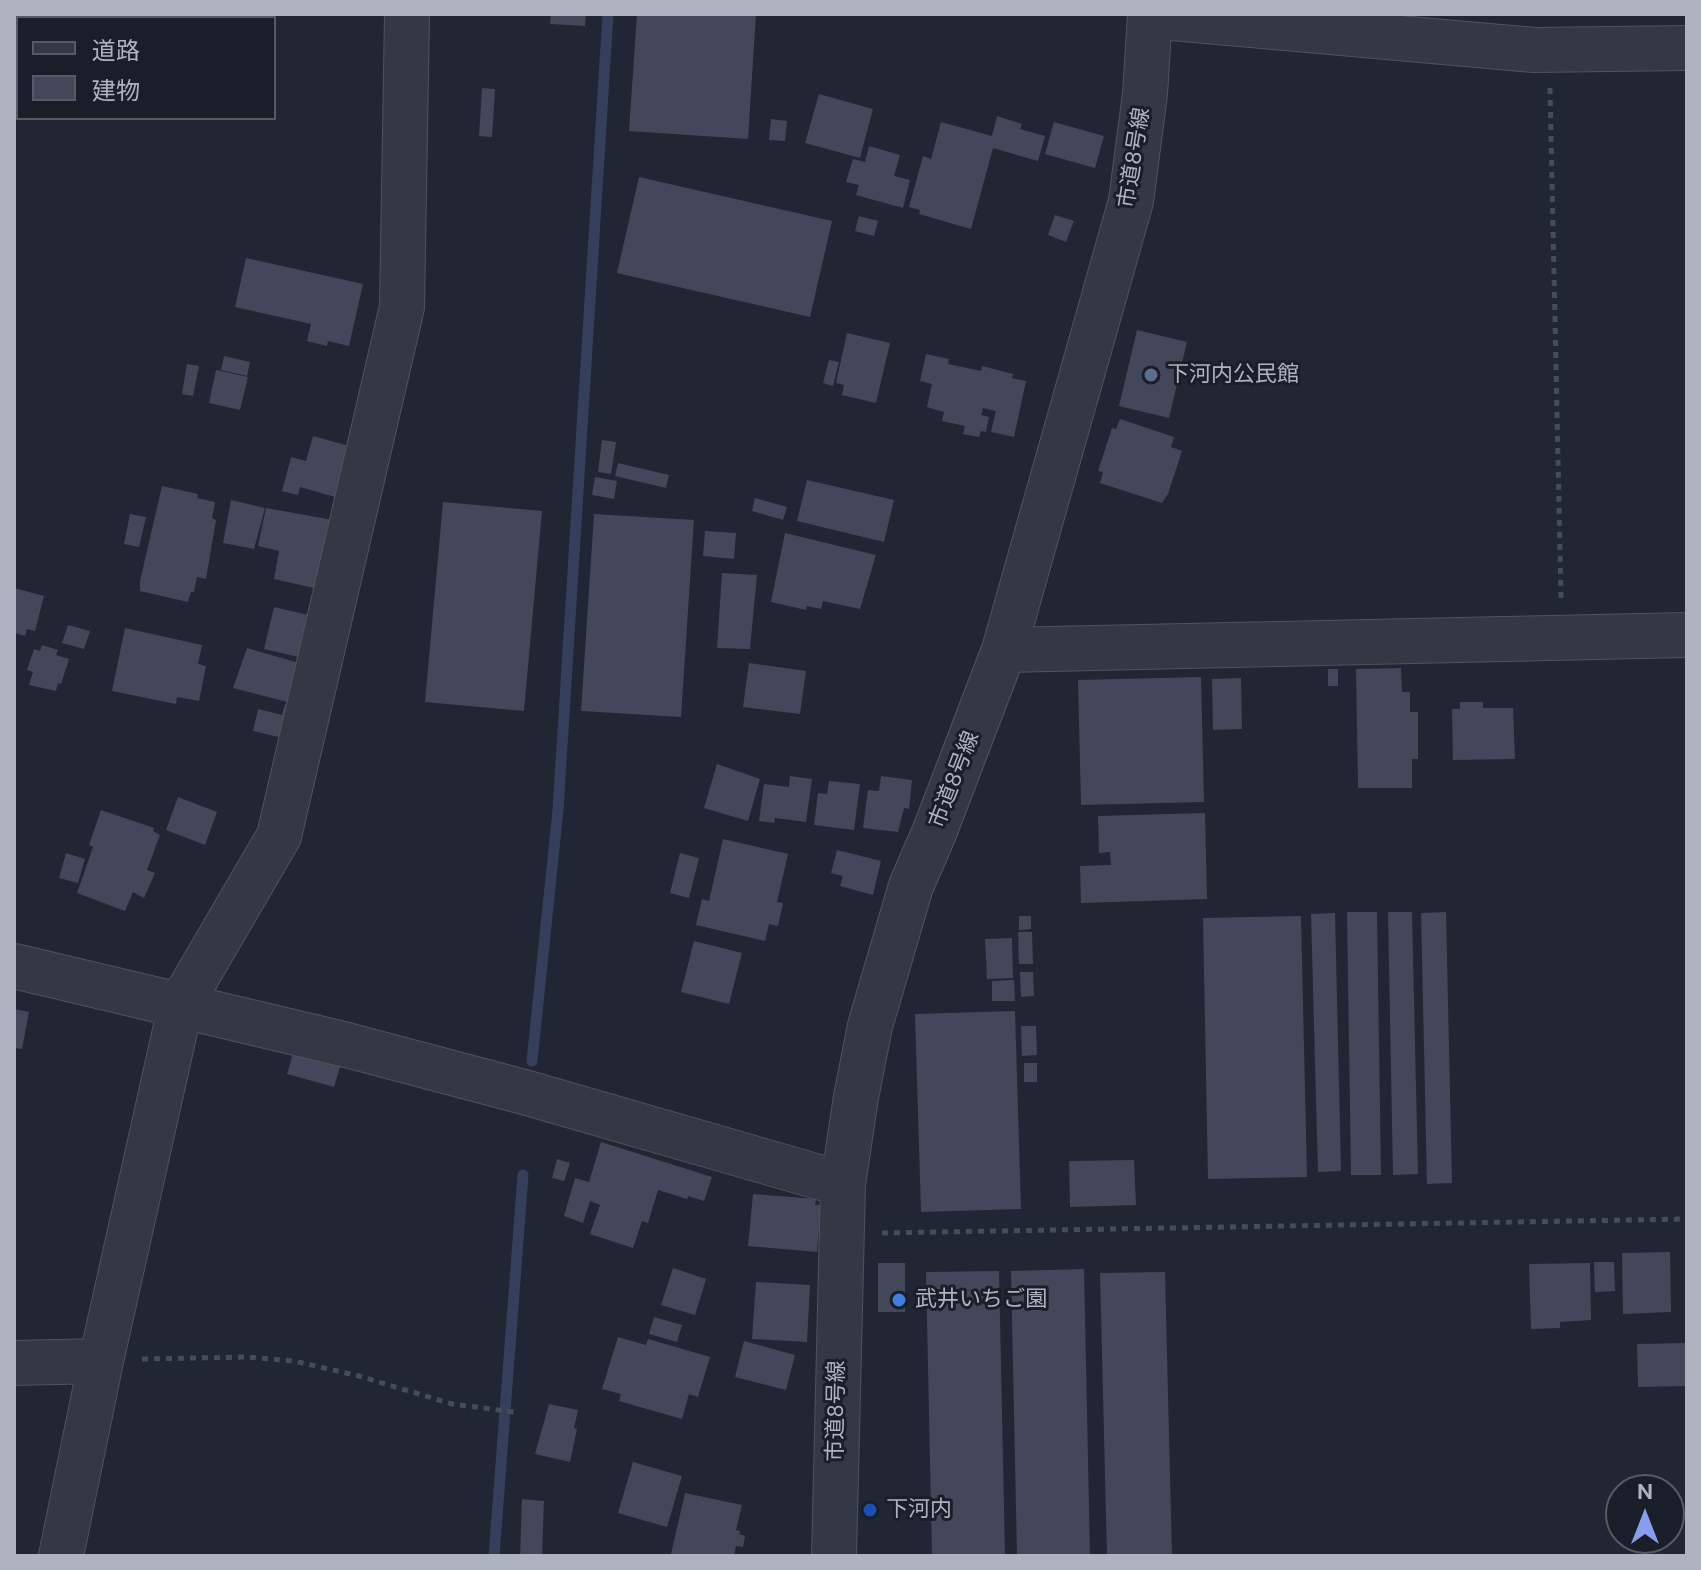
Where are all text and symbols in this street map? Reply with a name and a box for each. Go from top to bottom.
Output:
legend [16,16,276,120]
text: 道路 [92,35,140,66]
text: 建物 [92,75,140,106]
street label: 市道8号線 [1114,106,1156,210]
place label: 下河内公民館 [1167,362,1299,388]
marker: 下河内公民館 [1142,366,1160,384]
street label: 市道8号線 [925,728,985,832]
place label: 武井いちご園 [915,1287,1047,1313]
marker: 武井いちご園 [890,1291,908,1309]
street label: 市道8号線 [823,1360,851,1462]
north arrow [1605,1474,1685,1554]
text: N [1637,1477,1653,1506]
place label: 下河内 [886,1497,952,1523]
marker: 下河内 [861,1501,879,1519]

